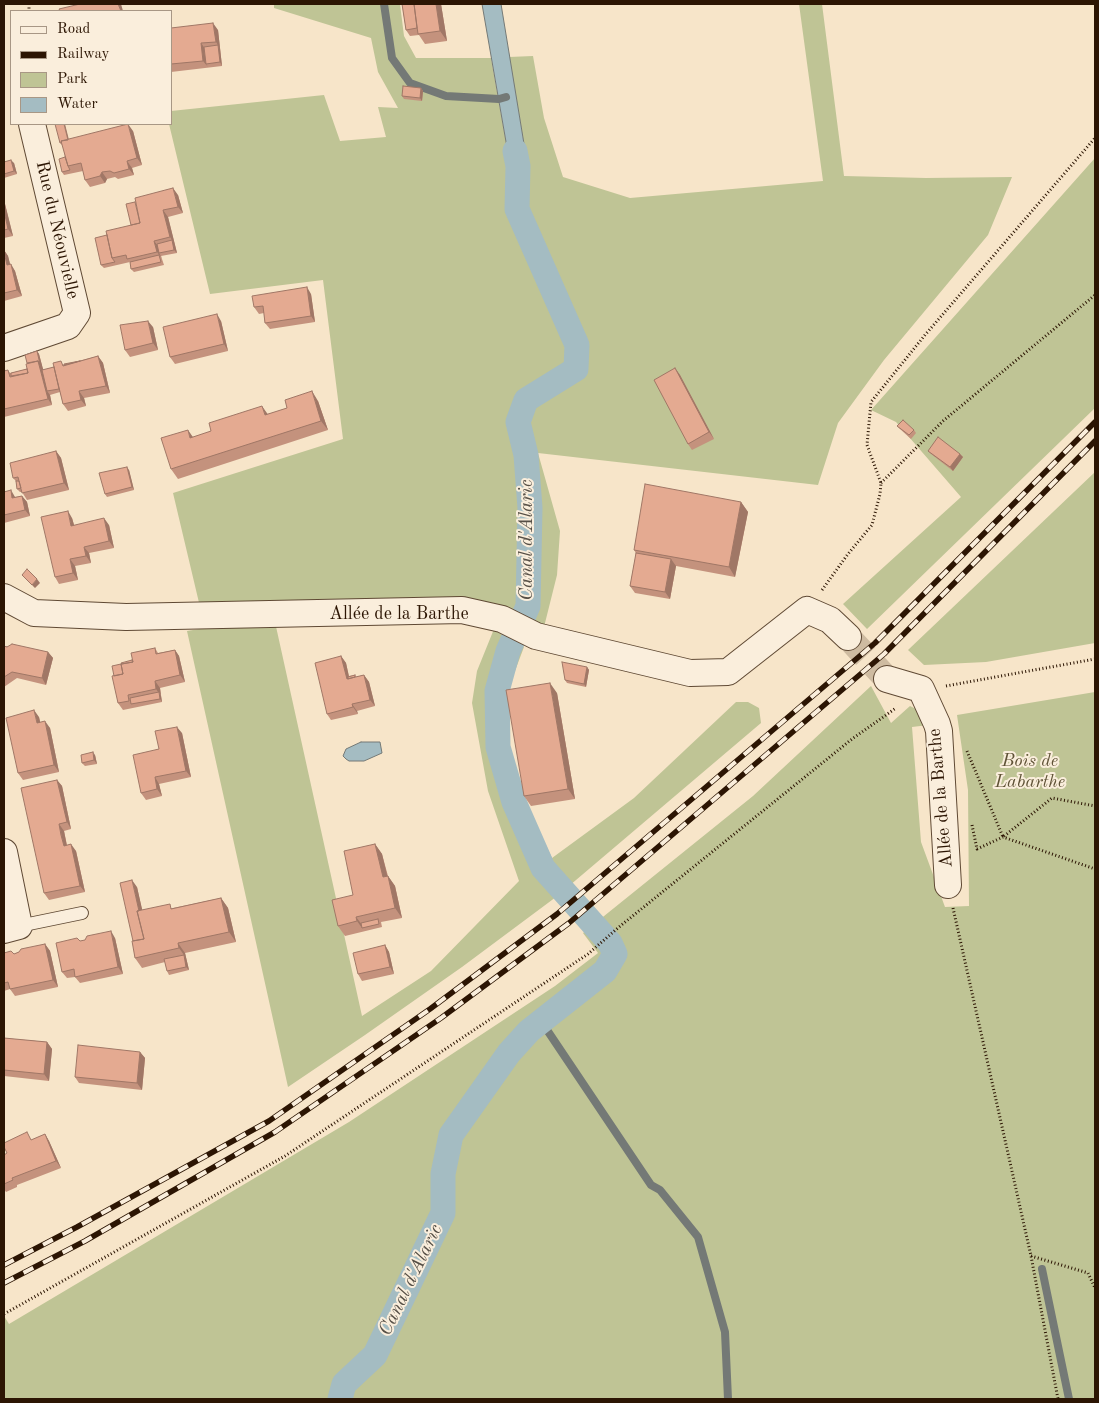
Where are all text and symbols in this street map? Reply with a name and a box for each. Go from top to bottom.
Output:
legend [10,10,172,125]
text: Road [57,22,90,37]
text: Railway [57,47,110,62]
text: Park [57,72,88,87]
text: Water [57,97,98,112]
street label: Rue du Néouvielle [31,159,83,301]
water label: Canal d'Alaric [516,479,538,601]
street label: Allée de la Barthe [329,603,469,625]
street label: Allée de la Barthe [924,728,958,868]
park label: Bois de Labarthe [995,750,1065,792]
water label: Canal d'Alaric [374,1220,448,1340]

